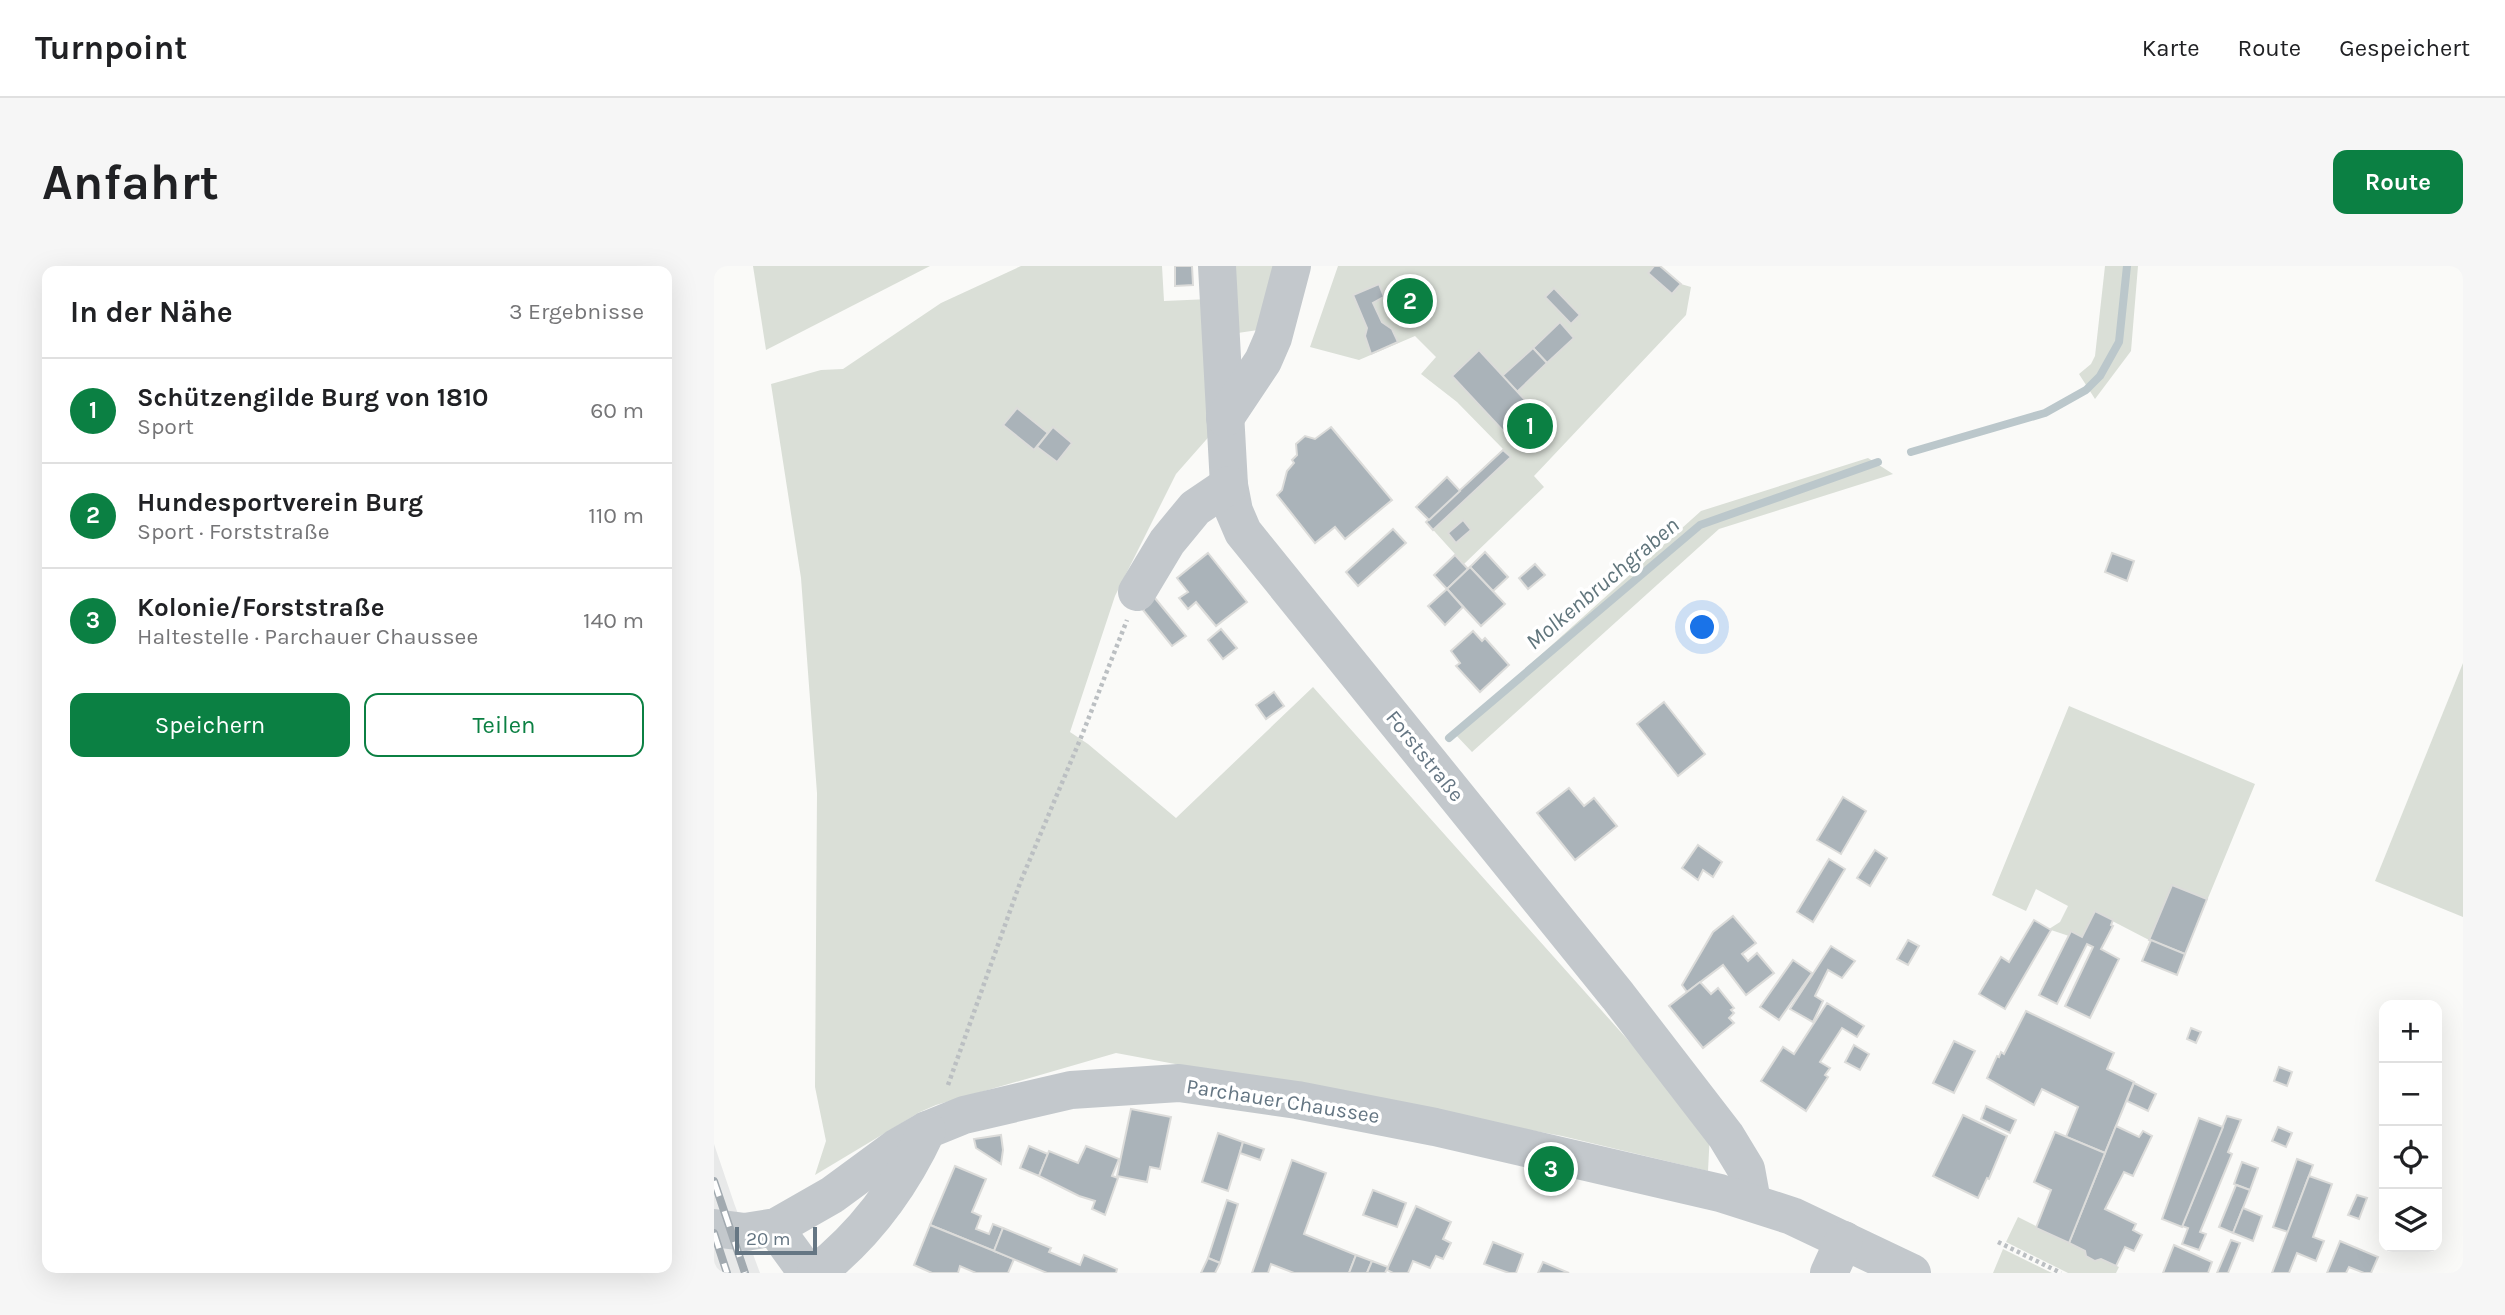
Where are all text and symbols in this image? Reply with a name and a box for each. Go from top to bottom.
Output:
text: Turnpoint [35,29,187,67]
text: Karte [2142,34,2200,62]
text: Route [2238,34,2301,62]
text: Gespeichert [2339,34,2470,62]
button: Route [2333,150,2463,214]
text: Anfahrt [42,154,219,211]
pin: 2 [1387,275,1433,327]
text: In der Nähe [70,294,233,330]
text: 3 Ergebnisse [509,298,644,325]
text: Schützengilde Burg von 1810 [137,382,488,413]
text: 1 [89,397,97,424]
text: 60 m [590,397,644,424]
pin: 1 [1507,400,1553,452]
text: Sport [137,413,194,440]
text: Hundesportverein Burg [137,487,423,518]
text: 2 [86,502,100,529]
text: 110 m [588,502,644,529]
water label: Molkenbruchgraben [1520,511,1684,655]
text: Sport · Forststraße [137,518,330,545]
text: Kolonie/Forststraße [137,592,384,623]
text: 3 [86,607,100,634]
text: 140 m [583,607,644,634]
your location [1685,610,1719,644]
text: Haltestelle · Parchauer Chaussee [137,623,478,650]
button: Speichern [70,693,350,757]
button: Teilen [364,693,644,757]
street label: Forststraße [1381,706,1469,806]
map controls [2379,1000,2442,1252]
button: + [2379,1000,2442,1063]
button: − [2379,1063,2442,1126]
street label: Parchauer Chaussee [1185,1074,1381,1128]
button: locate [2379,1126,2442,1189]
pin: 3 [1528,1143,1574,1195]
button: layers [2379,1189,2442,1252]
scale bar [735,1224,817,1256]
text: 20 m [746,1228,791,1250]

